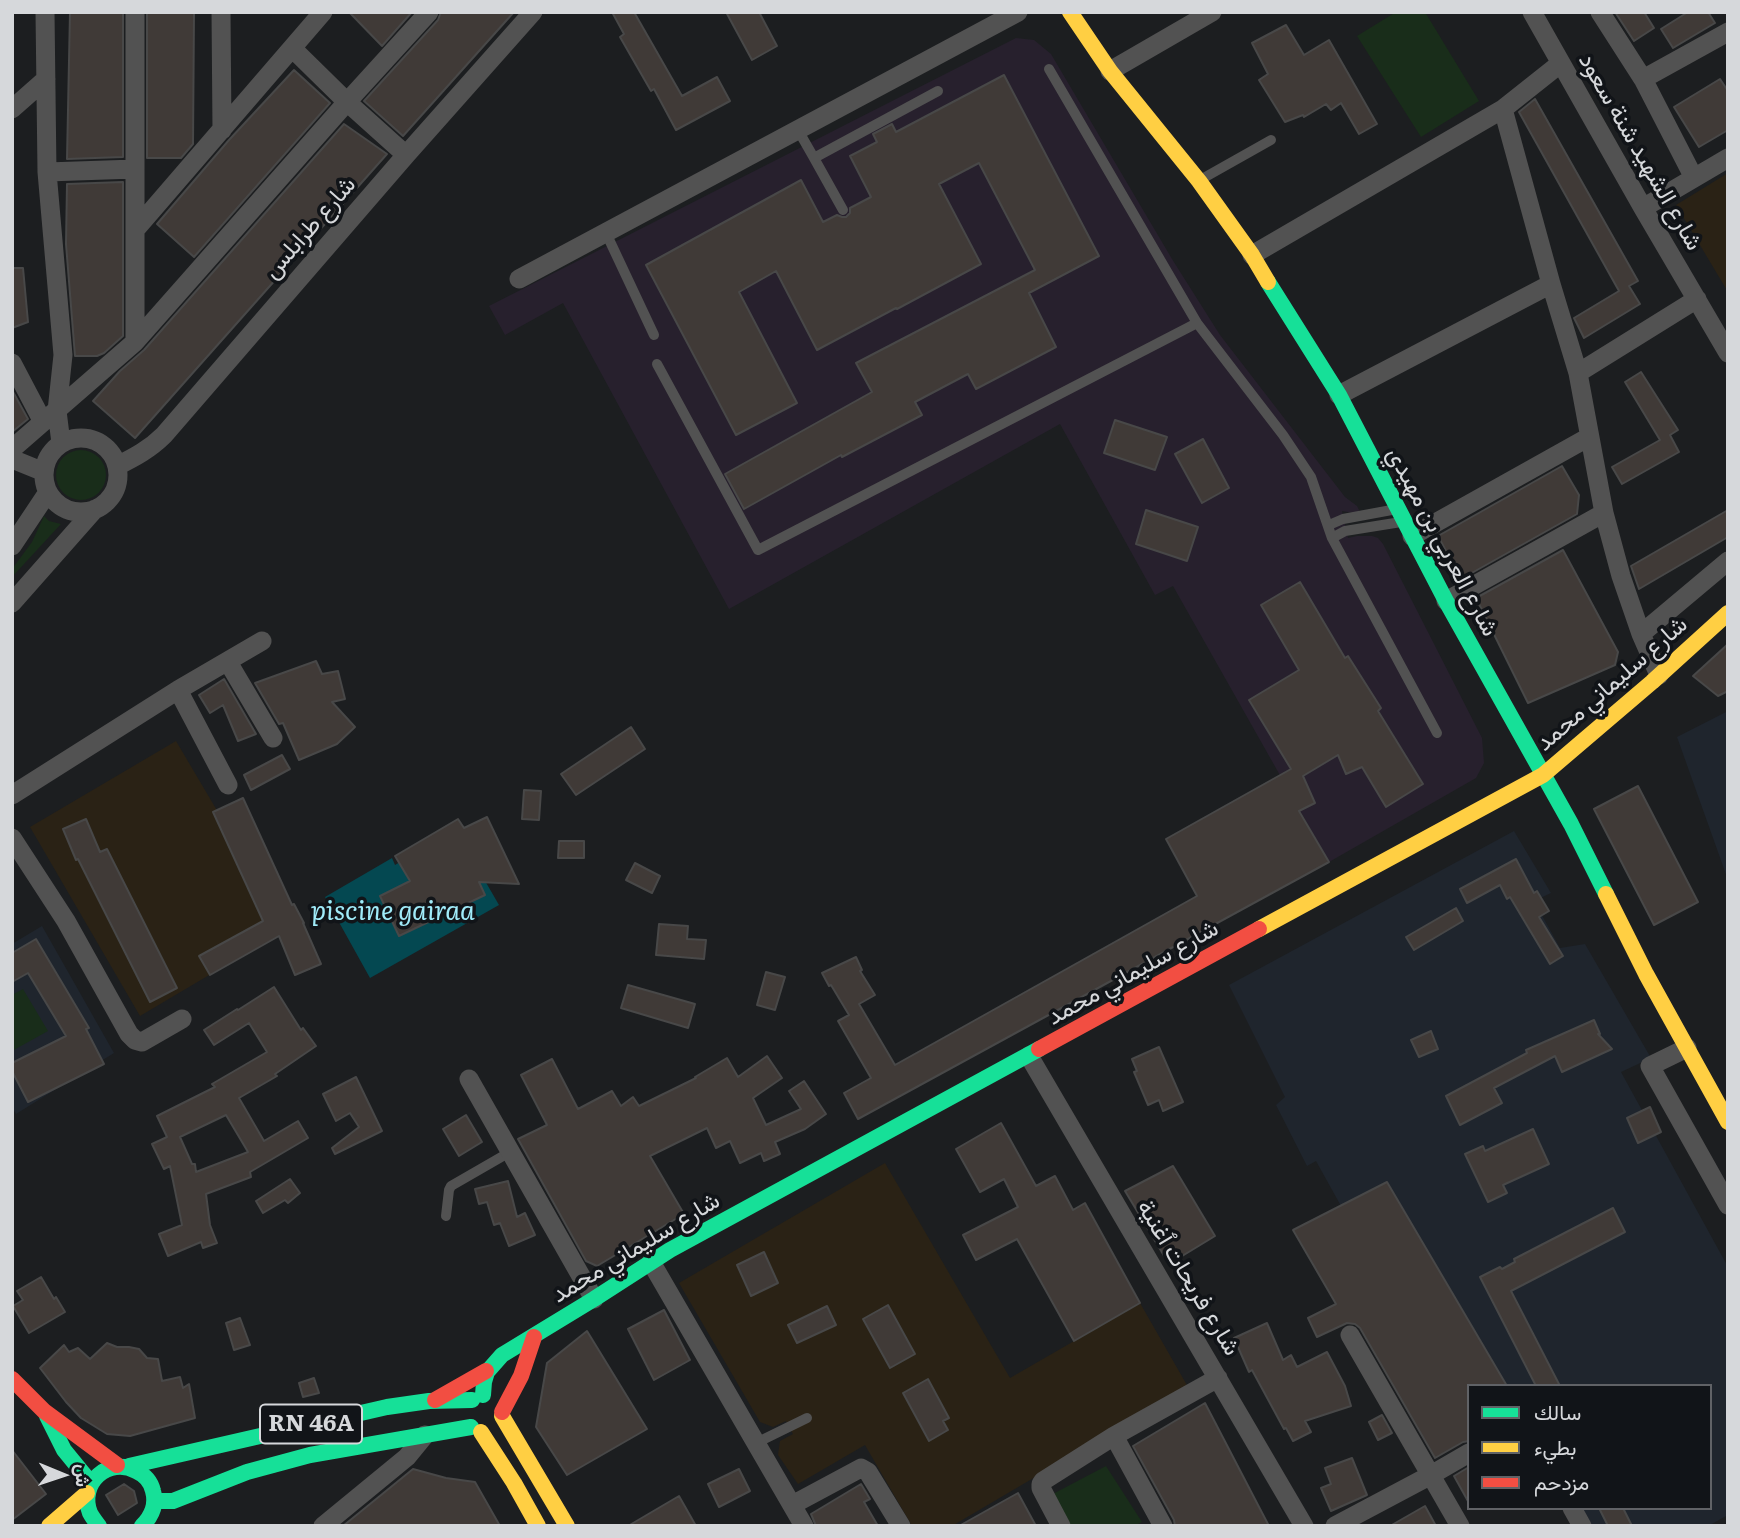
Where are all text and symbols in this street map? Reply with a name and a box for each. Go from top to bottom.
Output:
street label: شارع الشهيد شنة سعود [1572,48,1708,256]
street label: شارع طرابلس [258,171,362,285]
street label: شارع العربي بن مهيدي [1380,443,1504,641]
street label: شارع سليماني محمد [1530,610,1694,758]
water label: piscine gairaa [311,896,475,928]
street label: شارع سليماني محمد [1042,914,1224,1032]
street label: شارع سليماني محمد [547,1186,725,1310]
street label: شارع فريحات ٱغنية [1130,1195,1246,1361]
legend [1467,1384,1712,1510]
text: سالك [1534,1395,1581,1426]
road number: RN 46A [260,1404,362,1443]
text: بطيء [1534,1430,1577,1461]
north arrow [28,1440,98,1510]
text: ش [70,1464,98,1488]
text: مزدحم [1534,1465,1589,1496]

